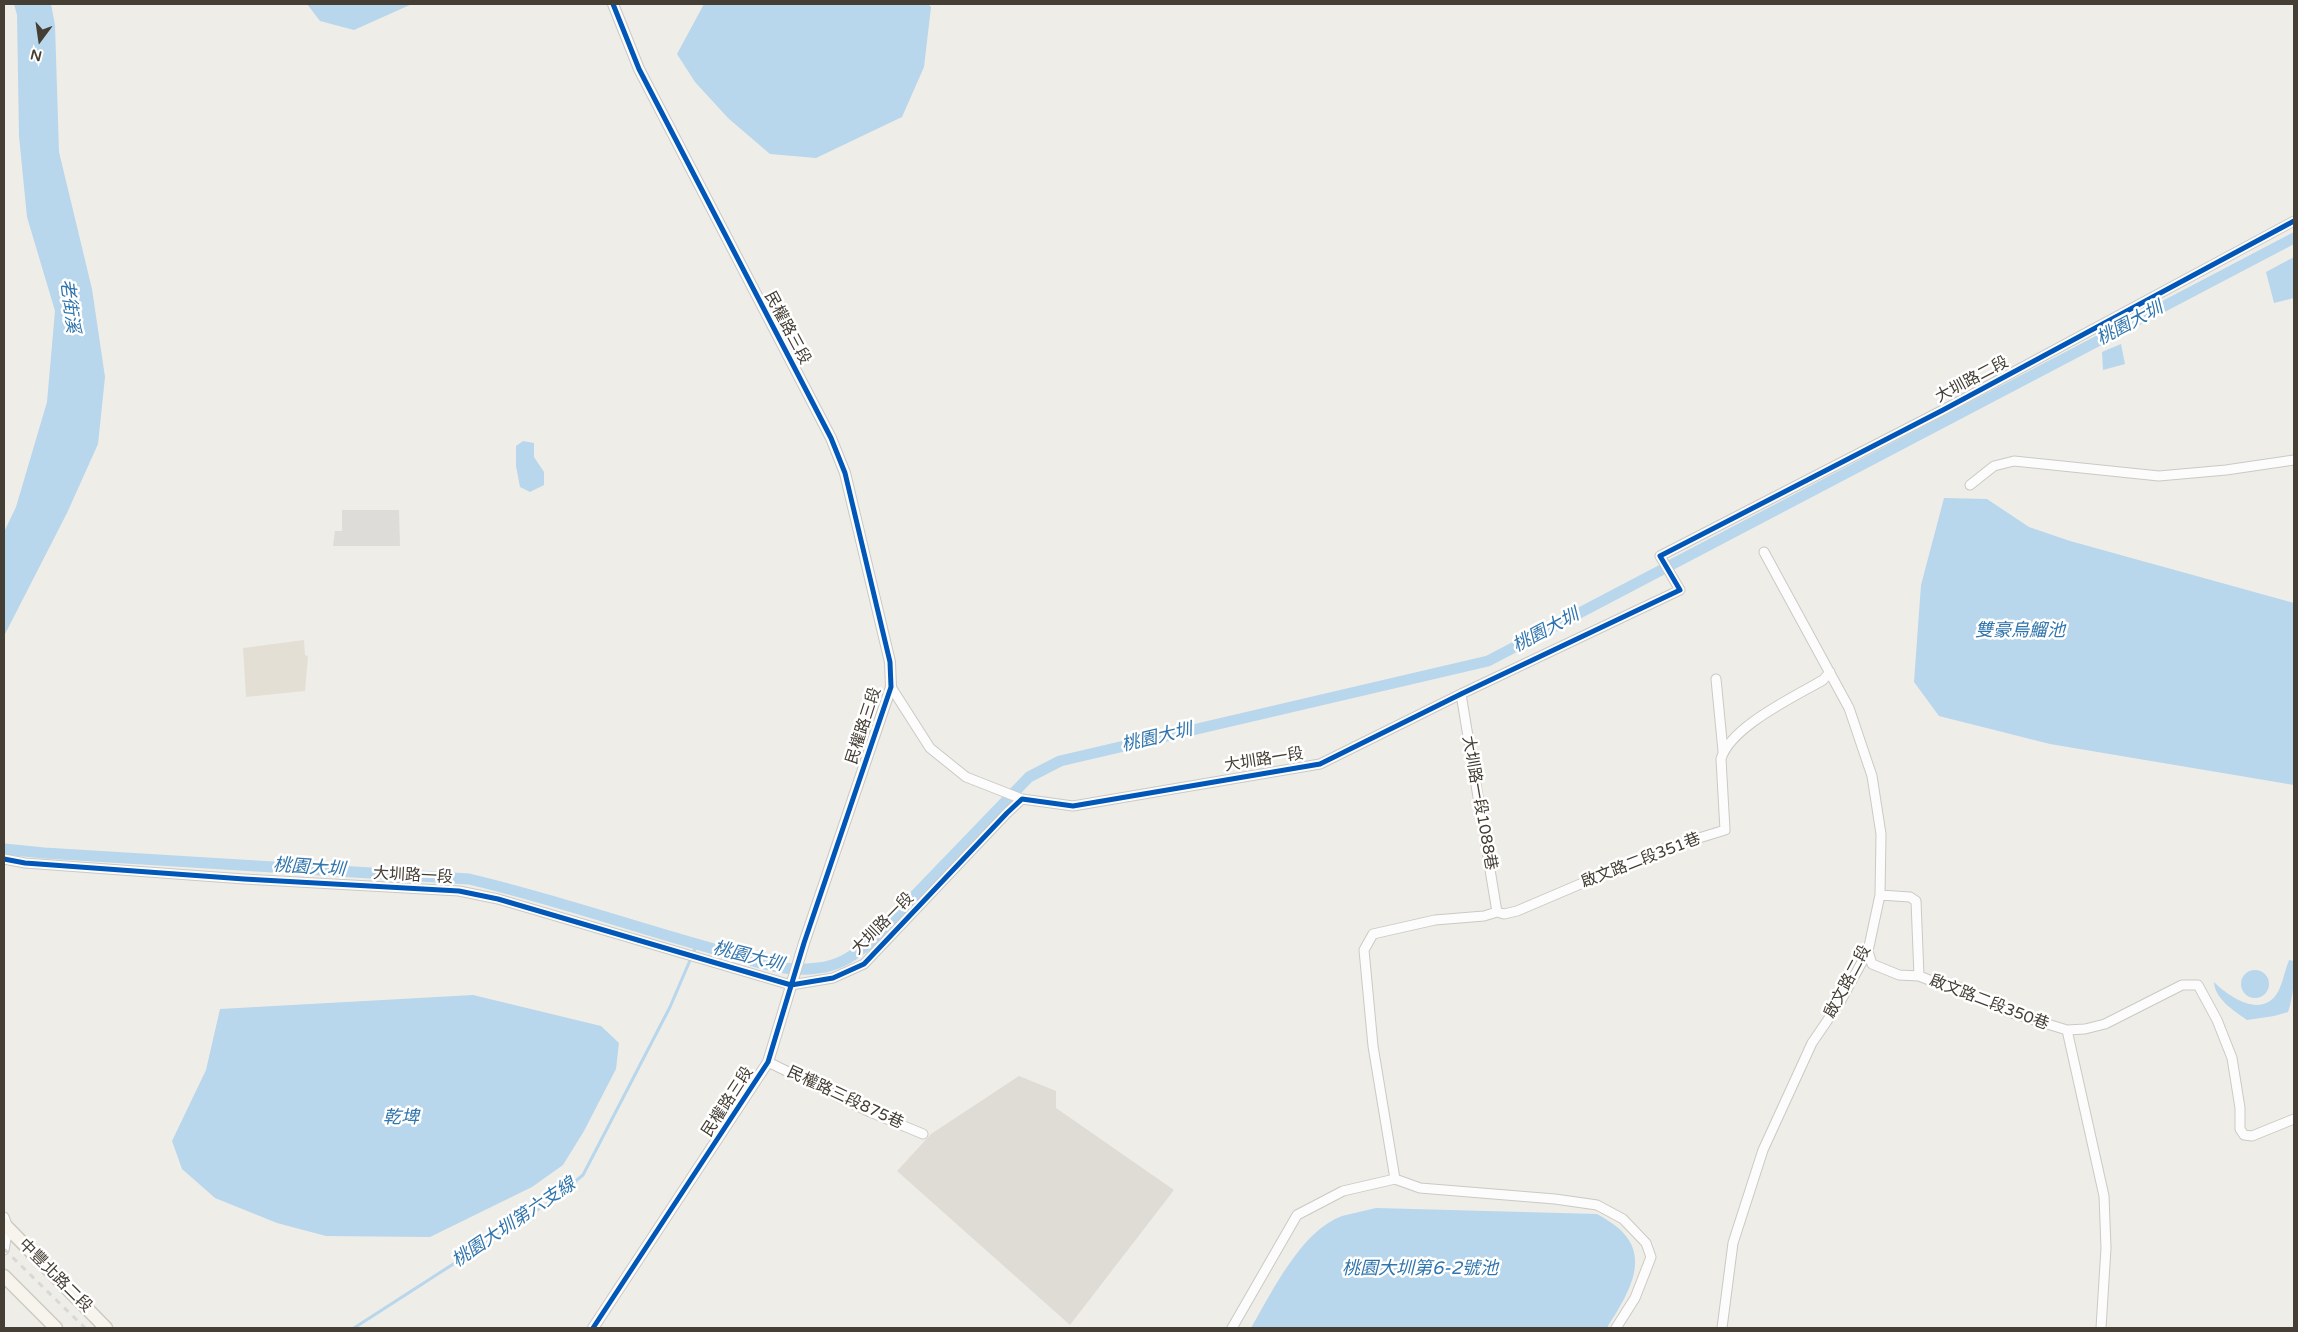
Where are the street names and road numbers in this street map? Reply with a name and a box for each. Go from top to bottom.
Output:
street label: 民權路三段 [760,288,814,368]
street label: 大圳路二段 [1932,353,2012,407]
street label: 民權路三段 [843,685,885,767]
street label: 大圳路一段1088巷 [1458,734,1500,872]
street label: 大圳路一段 [1223,744,1305,776]
street label: 啟文路二段351巷 [1579,829,1703,893]
street label: 大圳路一段 [373,864,453,888]
street label: 大圳路一段 [848,889,918,959]
street label: 啟文路二段 [1821,942,1875,1022]
street label: 啟文路二段350巷 [1927,971,2051,1035]
street label: 民權路三段 [698,1063,758,1141]
street label: 民權路三段875巷 [784,1063,906,1133]
street label: 中豐北路二段 [14,1235,96,1317]

